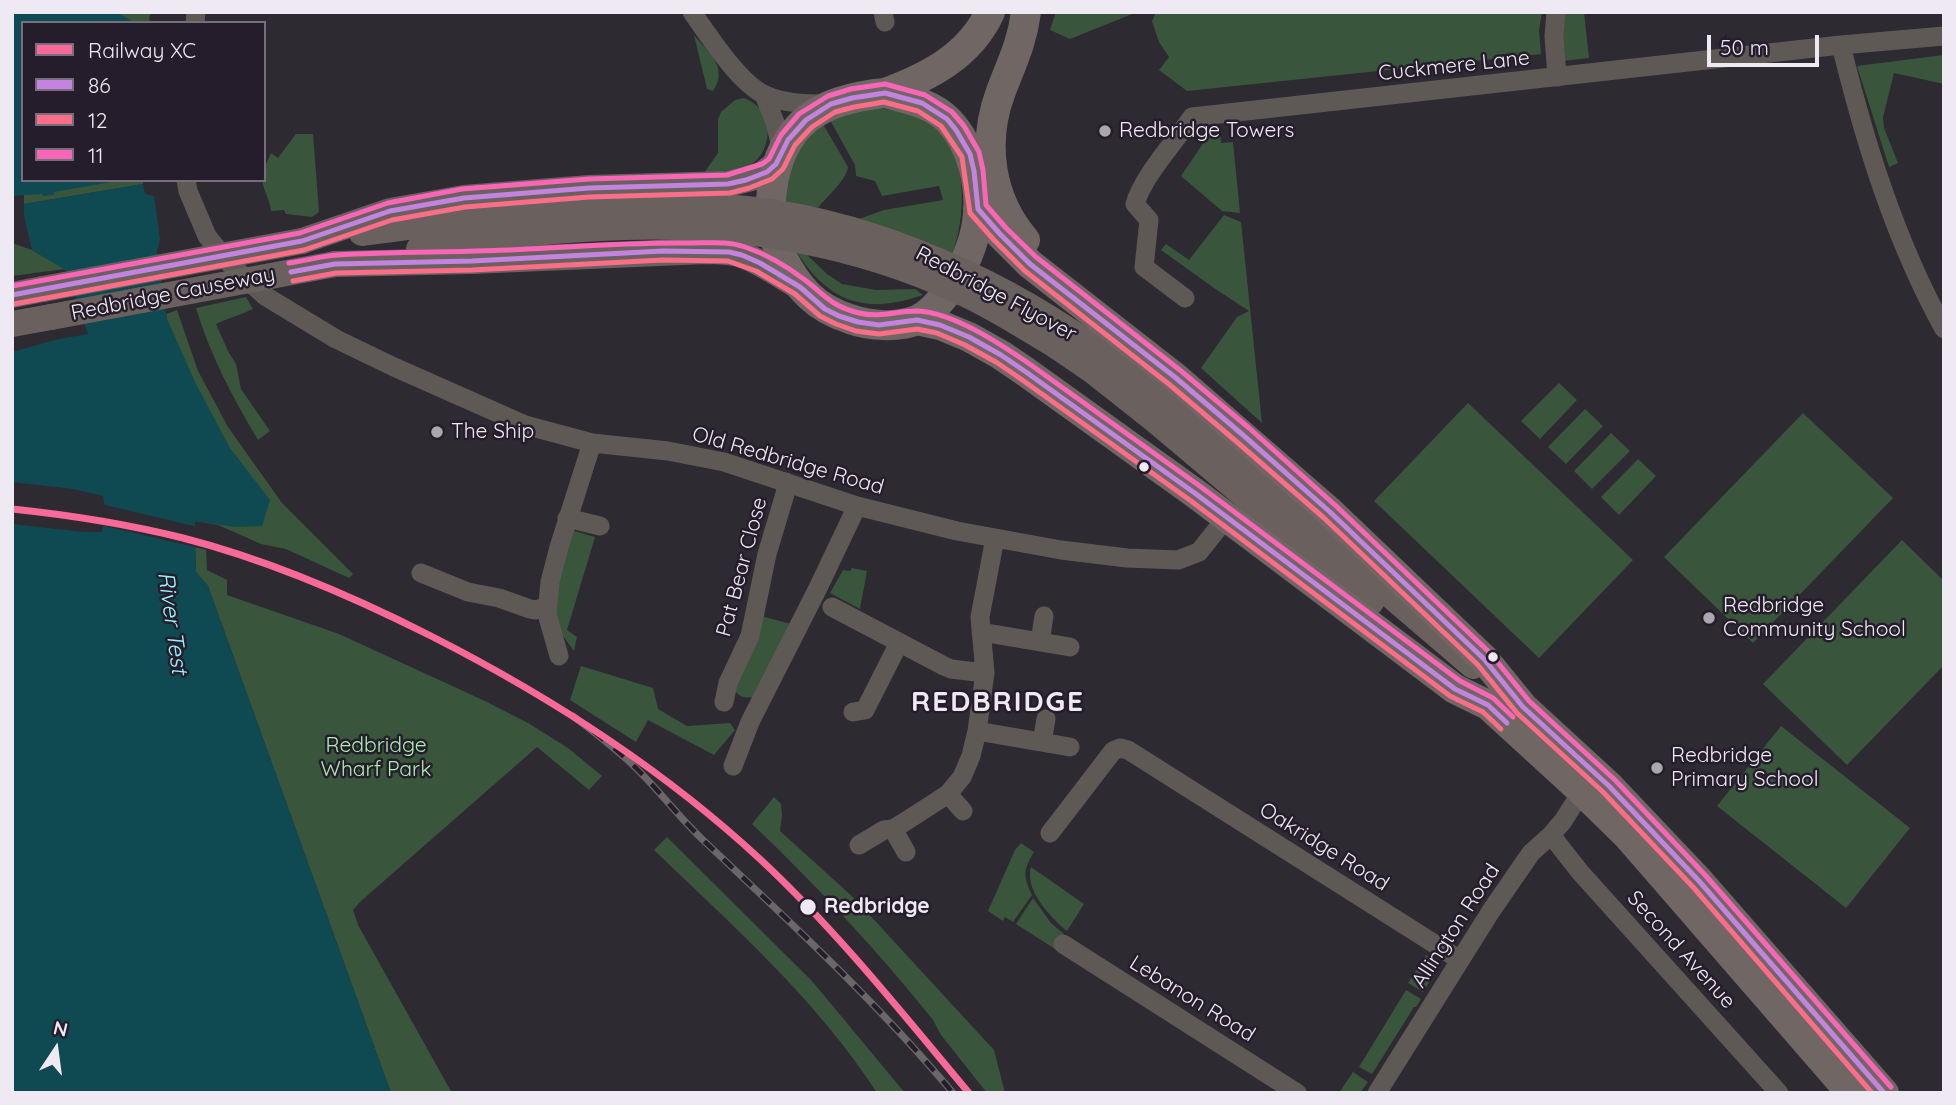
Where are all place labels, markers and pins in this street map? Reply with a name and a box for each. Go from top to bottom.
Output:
place label: Redbridge Towers [1119,118,1294,144]
marker: Redbridge Towers [1097,123,1113,139]
place label: The Ship [451,419,534,445]
marker: The Ship [429,424,445,440]
unlabelled marker [1137,460,1151,474]
place label: Redbridge Community School [1723,593,1906,643]
marker: Redbridge Community School [1701,610,1717,626]
unlabelled marker [1486,650,1500,664]
place label: Redbridge Primary School [1671,743,1819,793]
marker: Redbridge Primary School [1649,760,1665,776]
place label: Redbridge [824,894,930,920]
marker: Redbridge [798,897,818,917]

